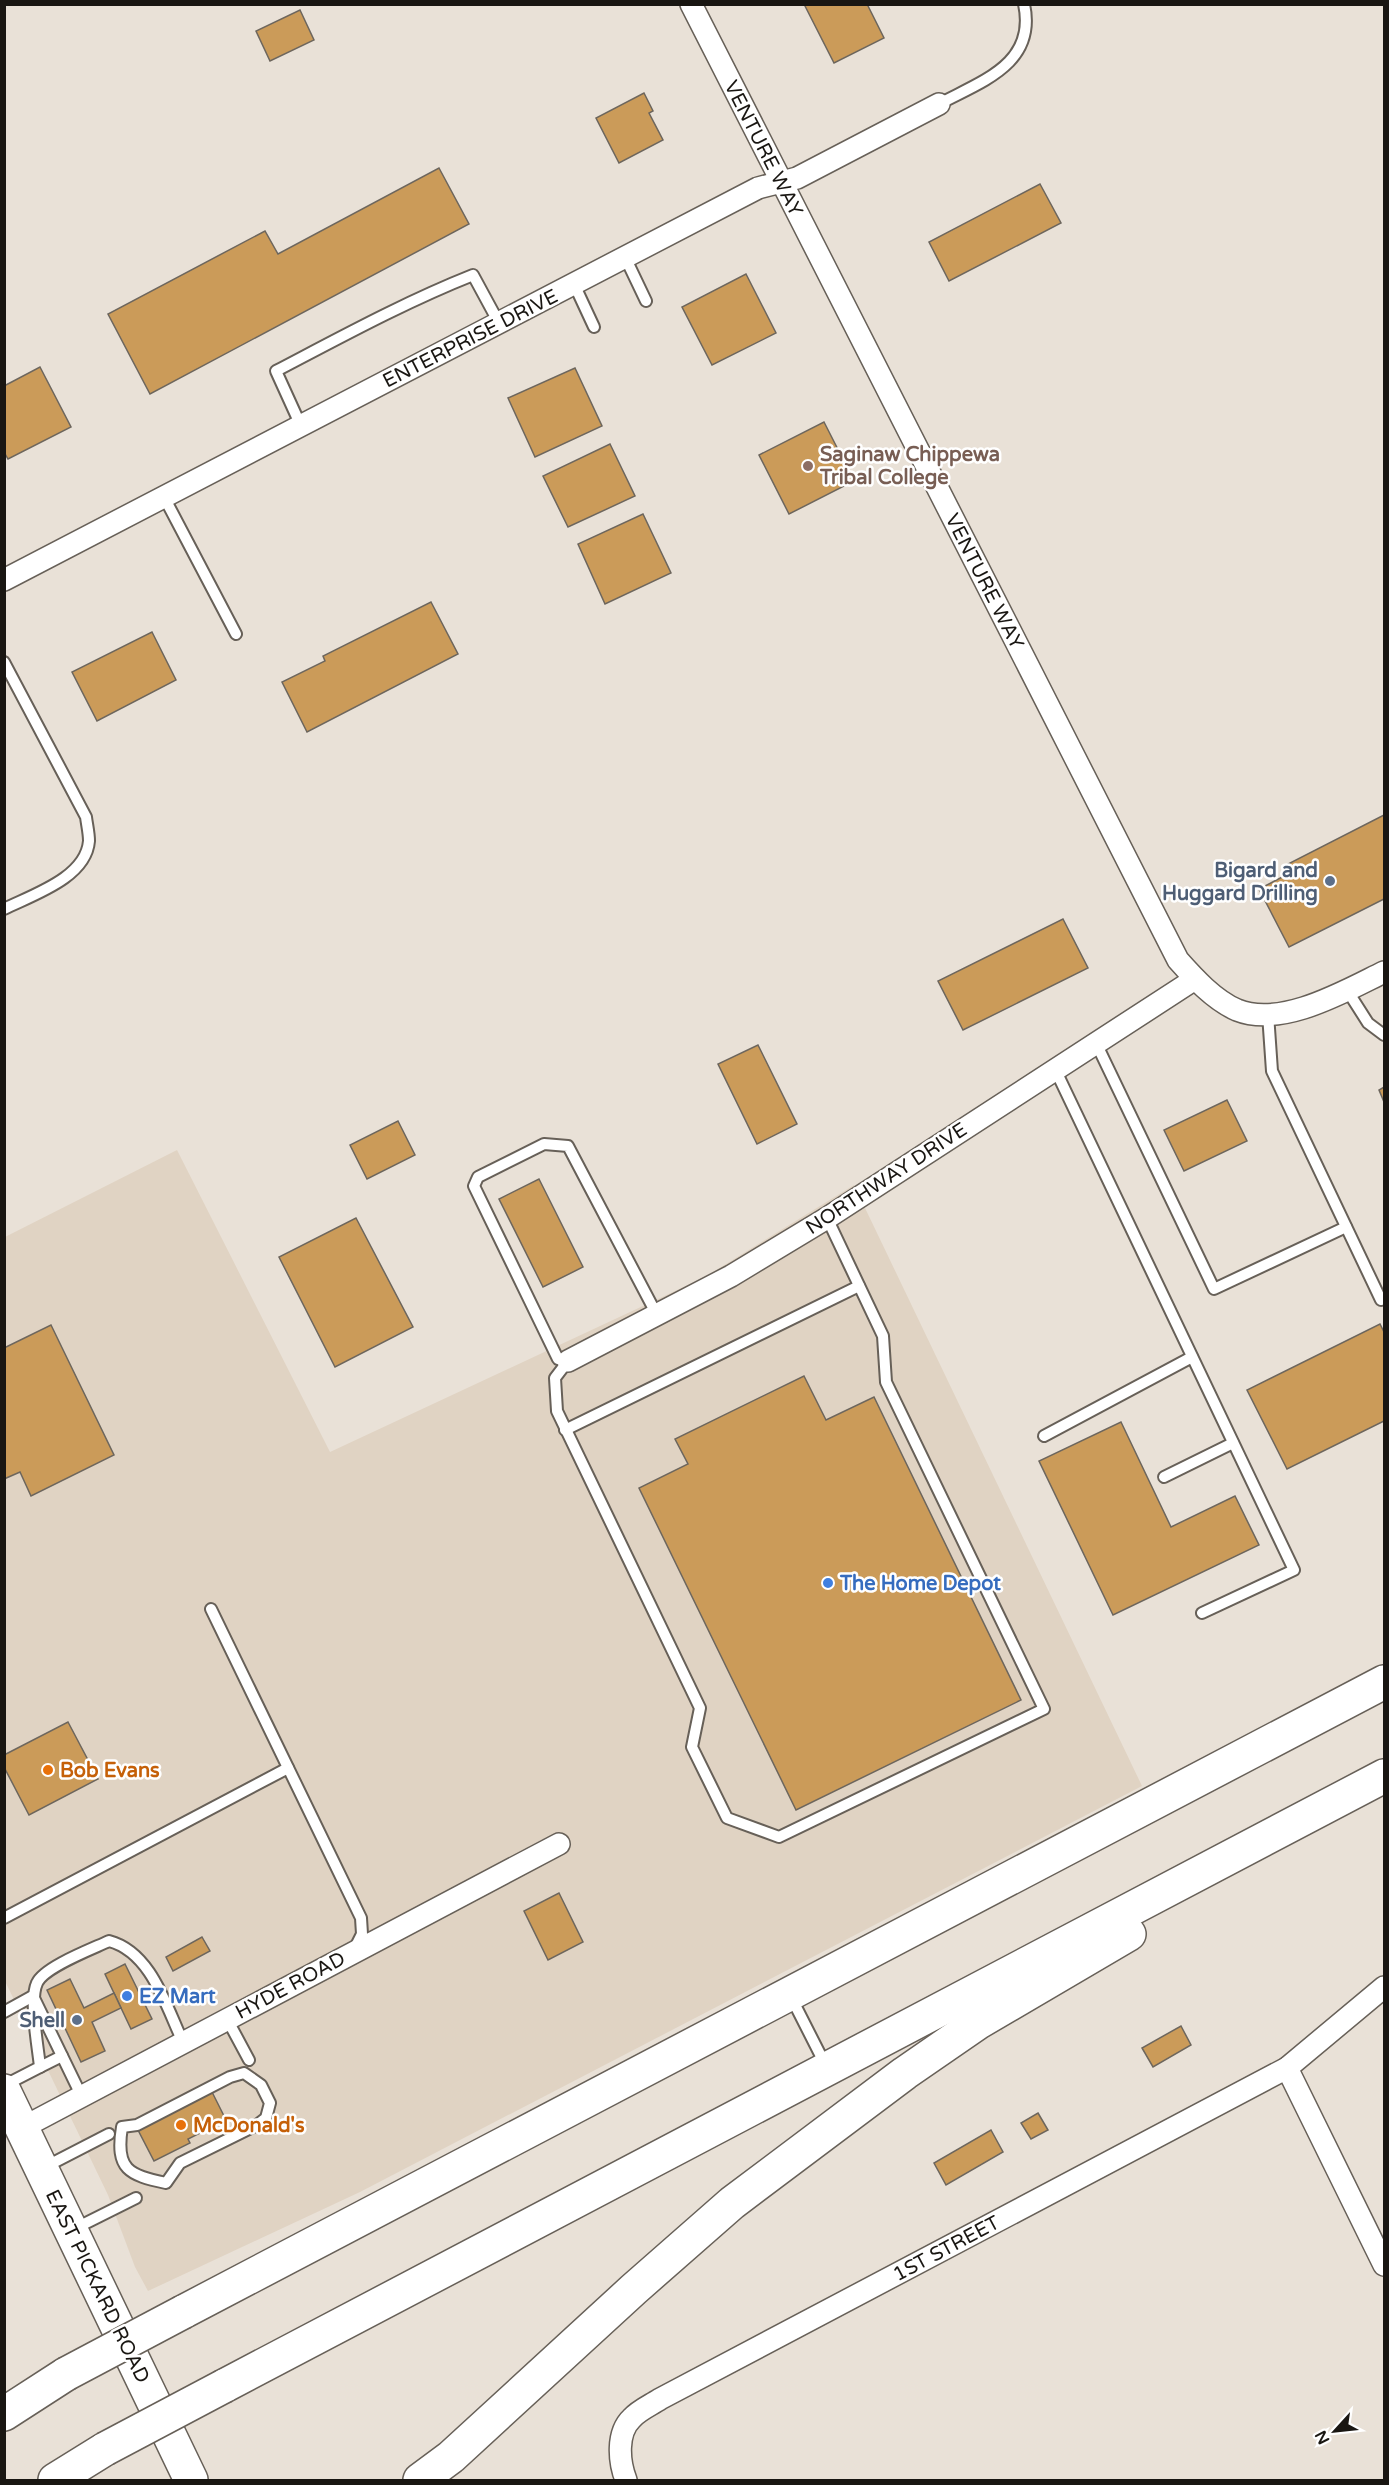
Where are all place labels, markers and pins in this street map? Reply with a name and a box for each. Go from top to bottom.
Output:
place label: Saginaw Chippewa Tribal College [819,443,1000,490]
marker: Saginaw Chippewa Tribal College [801,459,815,473]
place label: Bigard and Huggard Drilling [1162,859,1318,906]
marker: Bigard and Huggard Drilling [1323,874,1337,888]
place label: The Home Depot [839,1572,1001,1596]
marker: The Home Depot [821,1576,835,1590]
place label: Bob Evans [60,1759,160,1783]
marker: Bob Evans [41,1763,55,1777]
place label: EZ Mart [139,1985,216,2009]
marker: EZ Mart [120,1989,134,2003]
place label: Shell [19,2009,65,2033]
marker: Shell [70,2013,84,2027]
place label: McDonald's [193,2114,305,2138]
marker: McDonald's [174,2118,188,2132]

